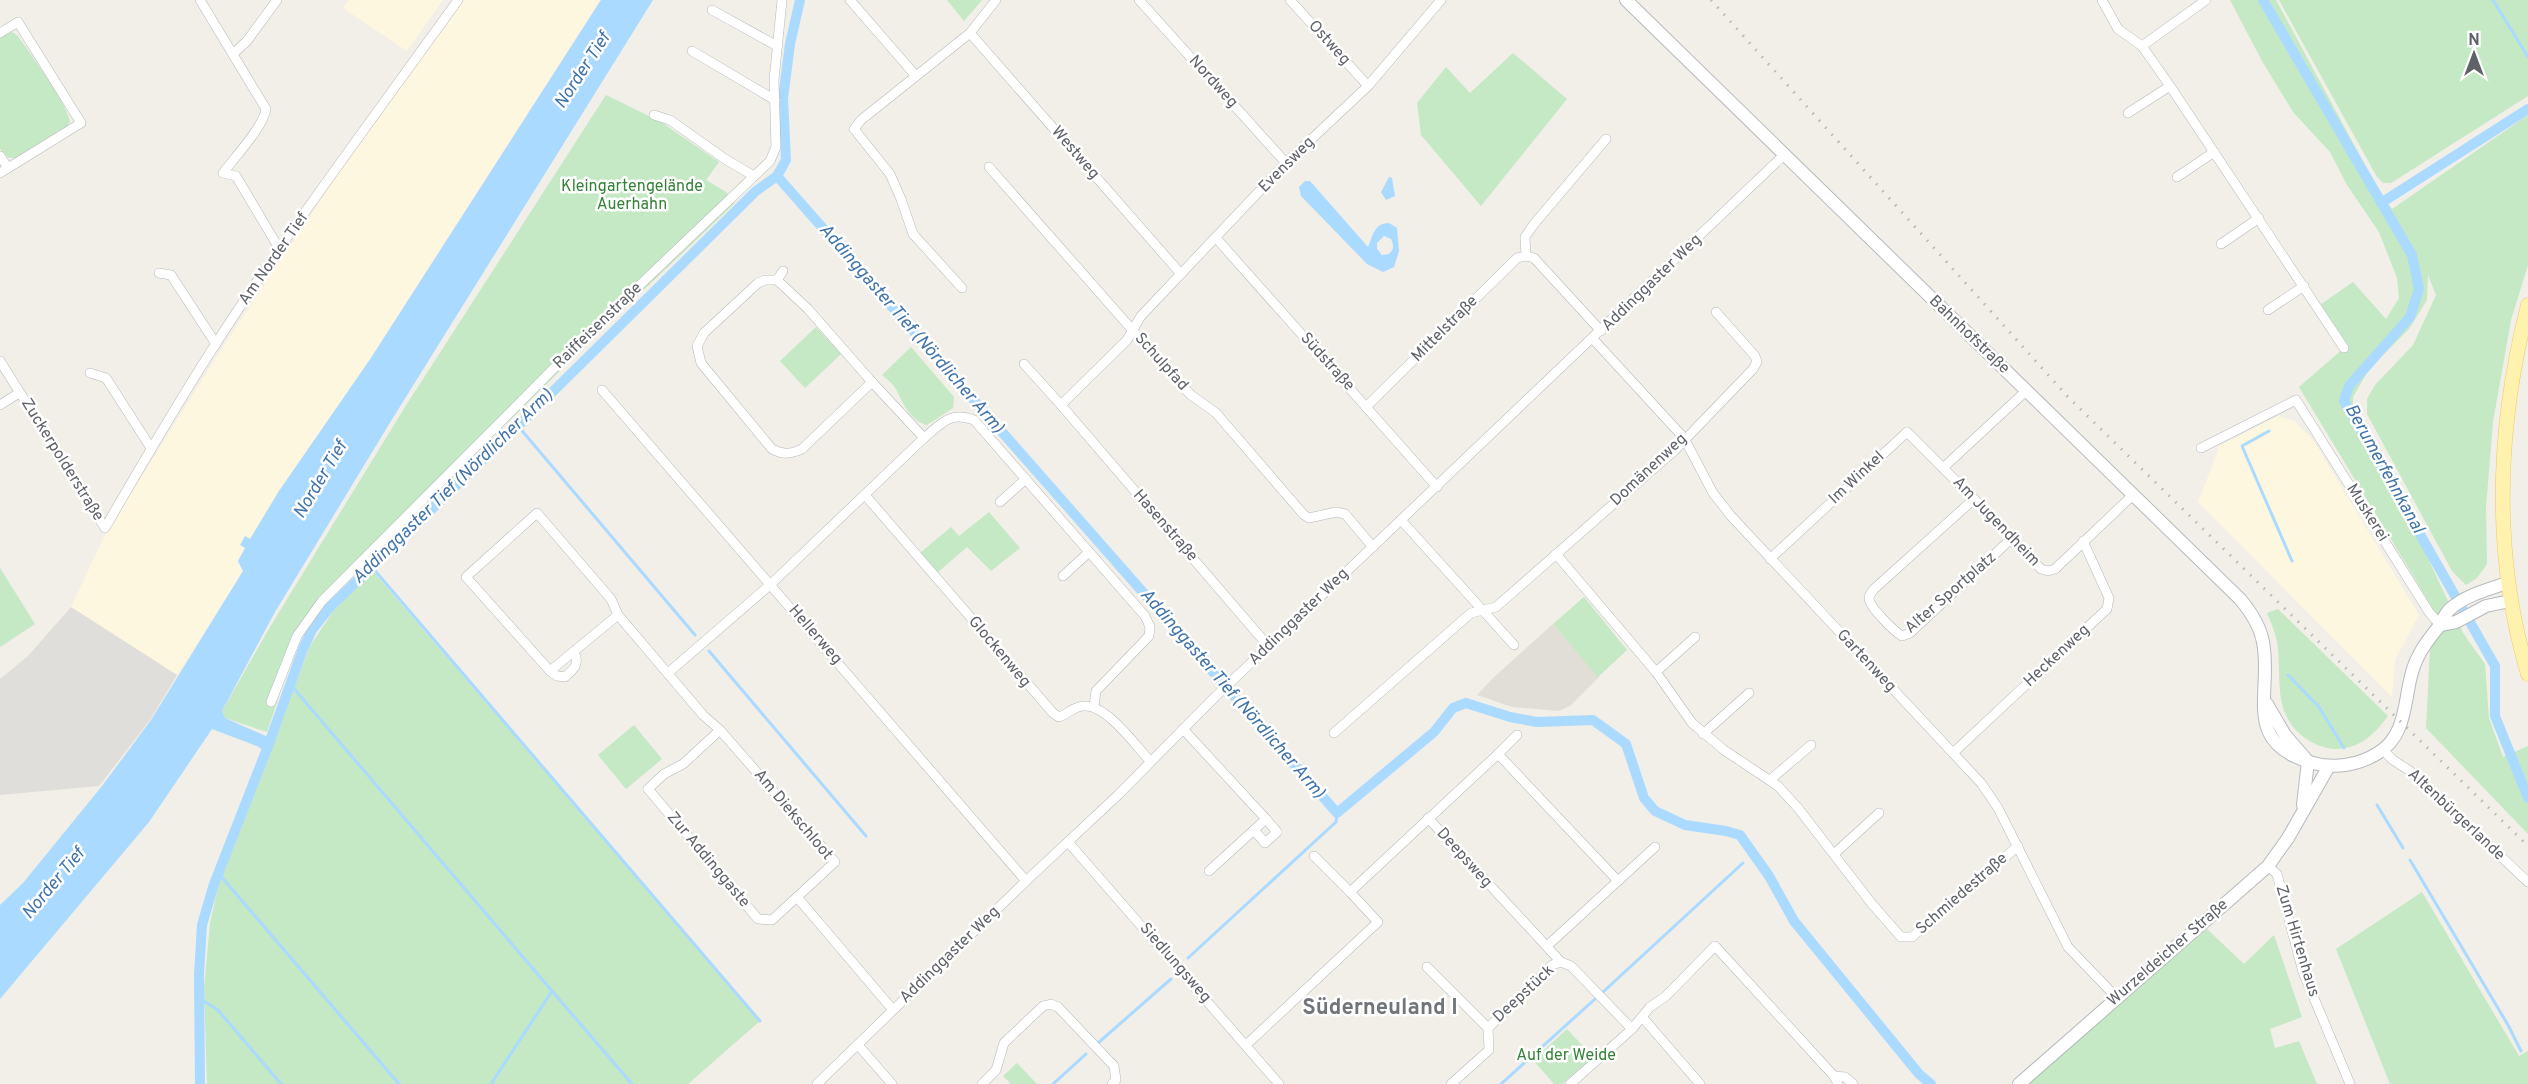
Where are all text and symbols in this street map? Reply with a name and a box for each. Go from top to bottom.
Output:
street label: Ostweg [1304,16,1354,70]
north arrow [2444,24,2504,84]
water label: Norder Tief [550,27,617,114]
text: N [2468,31,2480,51]
street label: Nordweg [1184,51,1242,113]
street label: Westweg [1047,122,1103,184]
street label: Evensweg [1255,133,1319,197]
park label: Kleingartengelände Auerhahn [561,177,703,215]
street label: Am Norder Tief [235,208,314,309]
water label: Addinggaster Tief (Nördlicher Arm) [813,219,1009,439]
street label: Addinggaster Weg [1598,230,1706,336]
street label: Raiffeisenstraße [549,279,647,373]
street label: Bahnhofstraße [1924,291,2014,379]
street label: Mittelstraße [1408,292,1482,366]
street label: Schulpfad [1130,329,1192,395]
street label: Südstraße [1295,329,1359,395]
water label: Addinggaster Tief (Nördlicher Arm) [348,385,558,589]
street label: Zuckerpolderstraße [16,395,108,525]
water label: Berumerfehnkanal [2339,400,2430,539]
street label: Domänenweg [1606,429,1692,511]
water label: Norder Tief [289,435,354,523]
street label: Im Winkel [1825,447,1889,509]
street label: Am Jugendheim [1948,473,2044,571]
street label: Muskerei [2341,480,2393,546]
street label: Hasenstraße [1128,486,1202,566]
street label: Alter Sportplatz [1901,548,2001,638]
street label: Addinggaster Weg [1245,564,1353,670]
water label: Addinggaster Tief (Nördlicher Arm) [1134,584,1330,804]
street label: Hellerweg [784,601,846,669]
street label: Glockenweg [963,612,1035,692]
street label: Heckenweg [2020,620,2094,692]
street label: Gartenweg [1832,625,1900,697]
street label: Am Diekschloot [749,765,837,865]
street label: Altenbürgerlande [2403,765,2509,865]
street label: Zur Addinggaste [662,808,754,912]
street label: Deepsweg [1432,824,1496,892]
water label: Norder Tief [17,842,92,925]
street label: Schmiedestraße [1912,849,2012,939]
street label: Zum Hirtenhaus [2270,883,2324,999]
street label: Wurzeldeicher Straße [2104,895,2232,1011]
street label: Addinggaster Weg [896,902,1004,1008]
street label: Siedlungsweg [1135,919,1215,1007]
street label: Deepstück [1489,961,1559,1027]
district label: Süderneuland I [1302,995,1458,1022]
park label: Auf der Weide [1516,1046,1616,1066]

